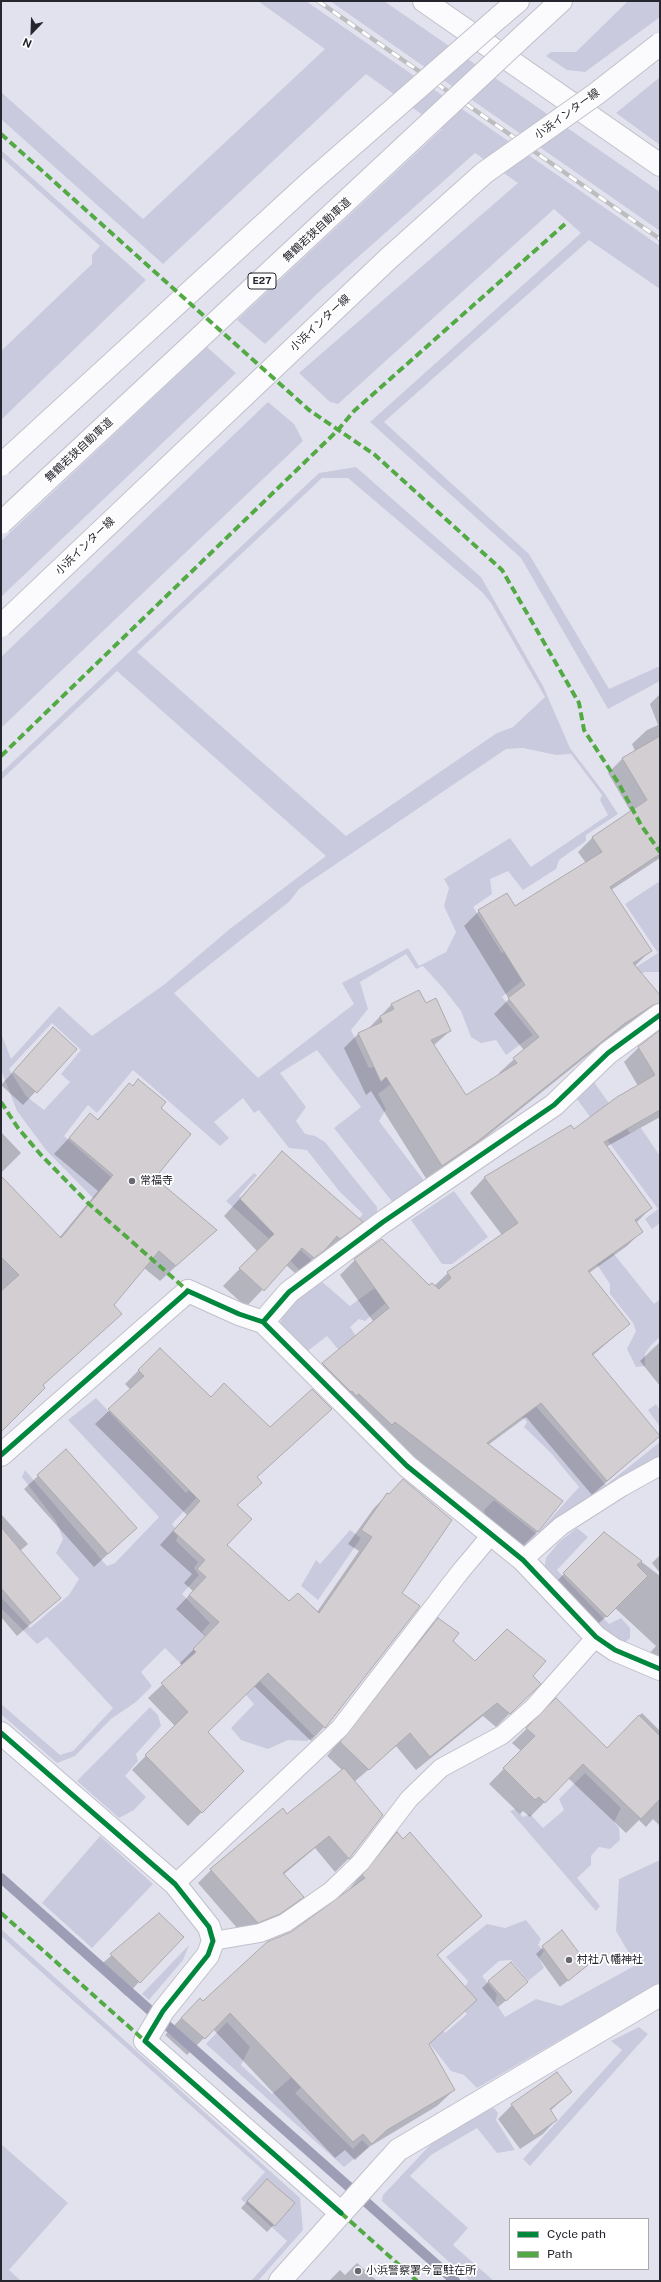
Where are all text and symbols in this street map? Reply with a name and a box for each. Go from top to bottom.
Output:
north arrow [12,12,52,52]
text: N [21,36,34,50]
street label: 小浜インター線 [532,86,602,142]
street label: 舞鶴若狭自動車道 [280,195,354,265]
road number: E27 [248,273,276,289]
street label: 小浜インター線 [287,292,353,354]
street label: 舞鶴若狭自動車道 [42,415,116,485]
street label: 小浜インター線 [53,515,117,577]
place label: 常福寺 [140,1174,173,1188]
marker: 常福寺 [127,1176,137,1186]
place label: 村社八幡神社 [577,1953,643,1967]
marker: 村社八幡神社 [564,1955,574,1965]
legend [509,2218,649,2270]
text: Cycle path [547,2227,606,2241]
text: Path [547,2247,573,2261]
place label: 小浜警察署今富駐在所 [366,2264,476,2278]
marker: 小浜警察署今富駐在所 [353,2266,363,2276]

